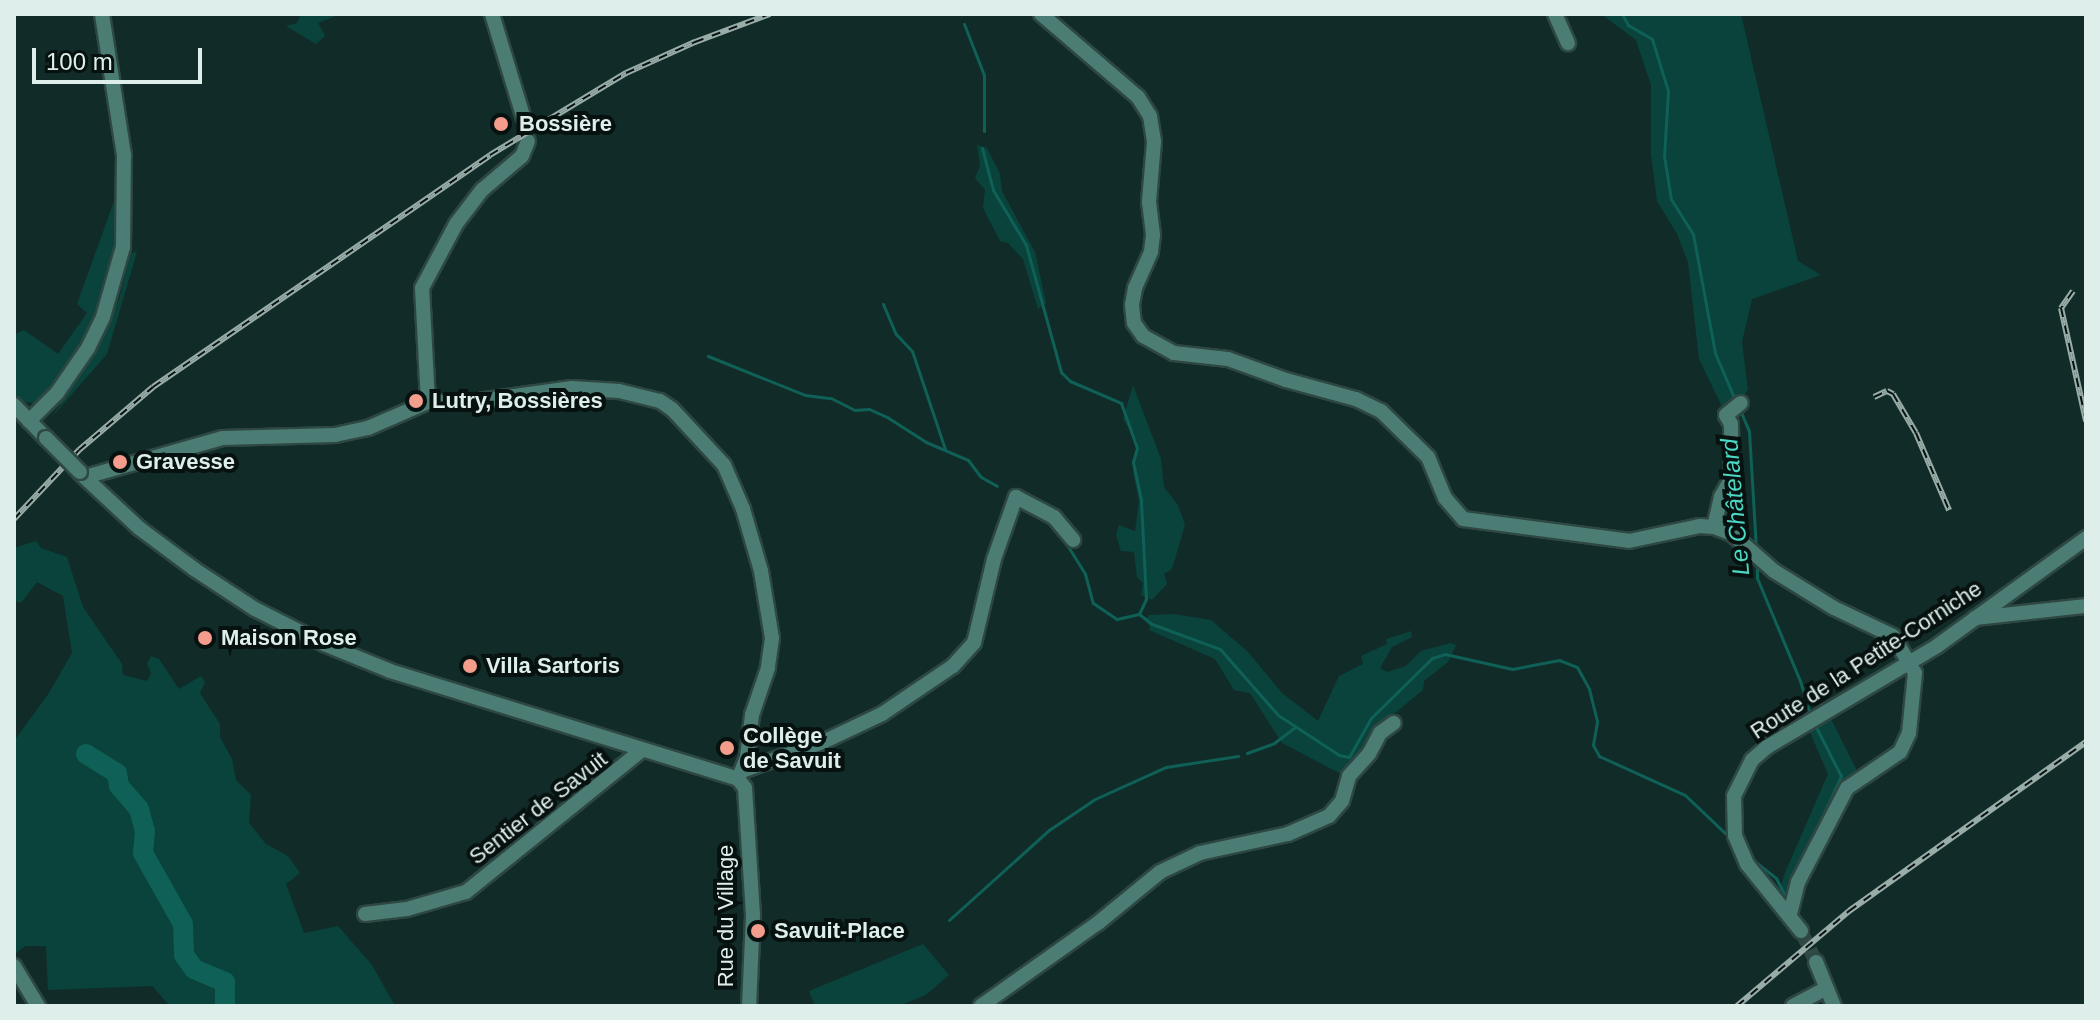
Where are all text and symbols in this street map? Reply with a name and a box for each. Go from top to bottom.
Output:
scale bar [36,32,206,82]
text: 100 m [46,48,113,75]
place label: Bossière [519,111,612,137]
marker: Bossière [490,113,512,135]
place label: Lutry, Bossières [432,388,603,414]
marker: Lutry, Bossières [407,392,425,410]
water label: Le Châtelard [1715,437,1755,577]
place label: Gravesse [136,449,235,475]
marker: Gravesse [111,453,129,471]
street label: Route de la Petite-Corniche [1745,575,1987,745]
place label: Maison Rose [221,625,357,651]
marker: Maison Rose [196,629,214,647]
place label: Villa Sartoris [486,653,620,679]
marker: Villa Sartoris [461,657,479,675]
place label: Collège de Savuit [743,722,841,774]
marker: Collège de Savuit [718,739,736,757]
street label: Sentier de Savuit [464,746,612,870]
street label: Rue du Village [713,845,739,987]
place label: Savuit-Place [774,918,905,944]
marker: Savuit-Place [749,922,767,940]

